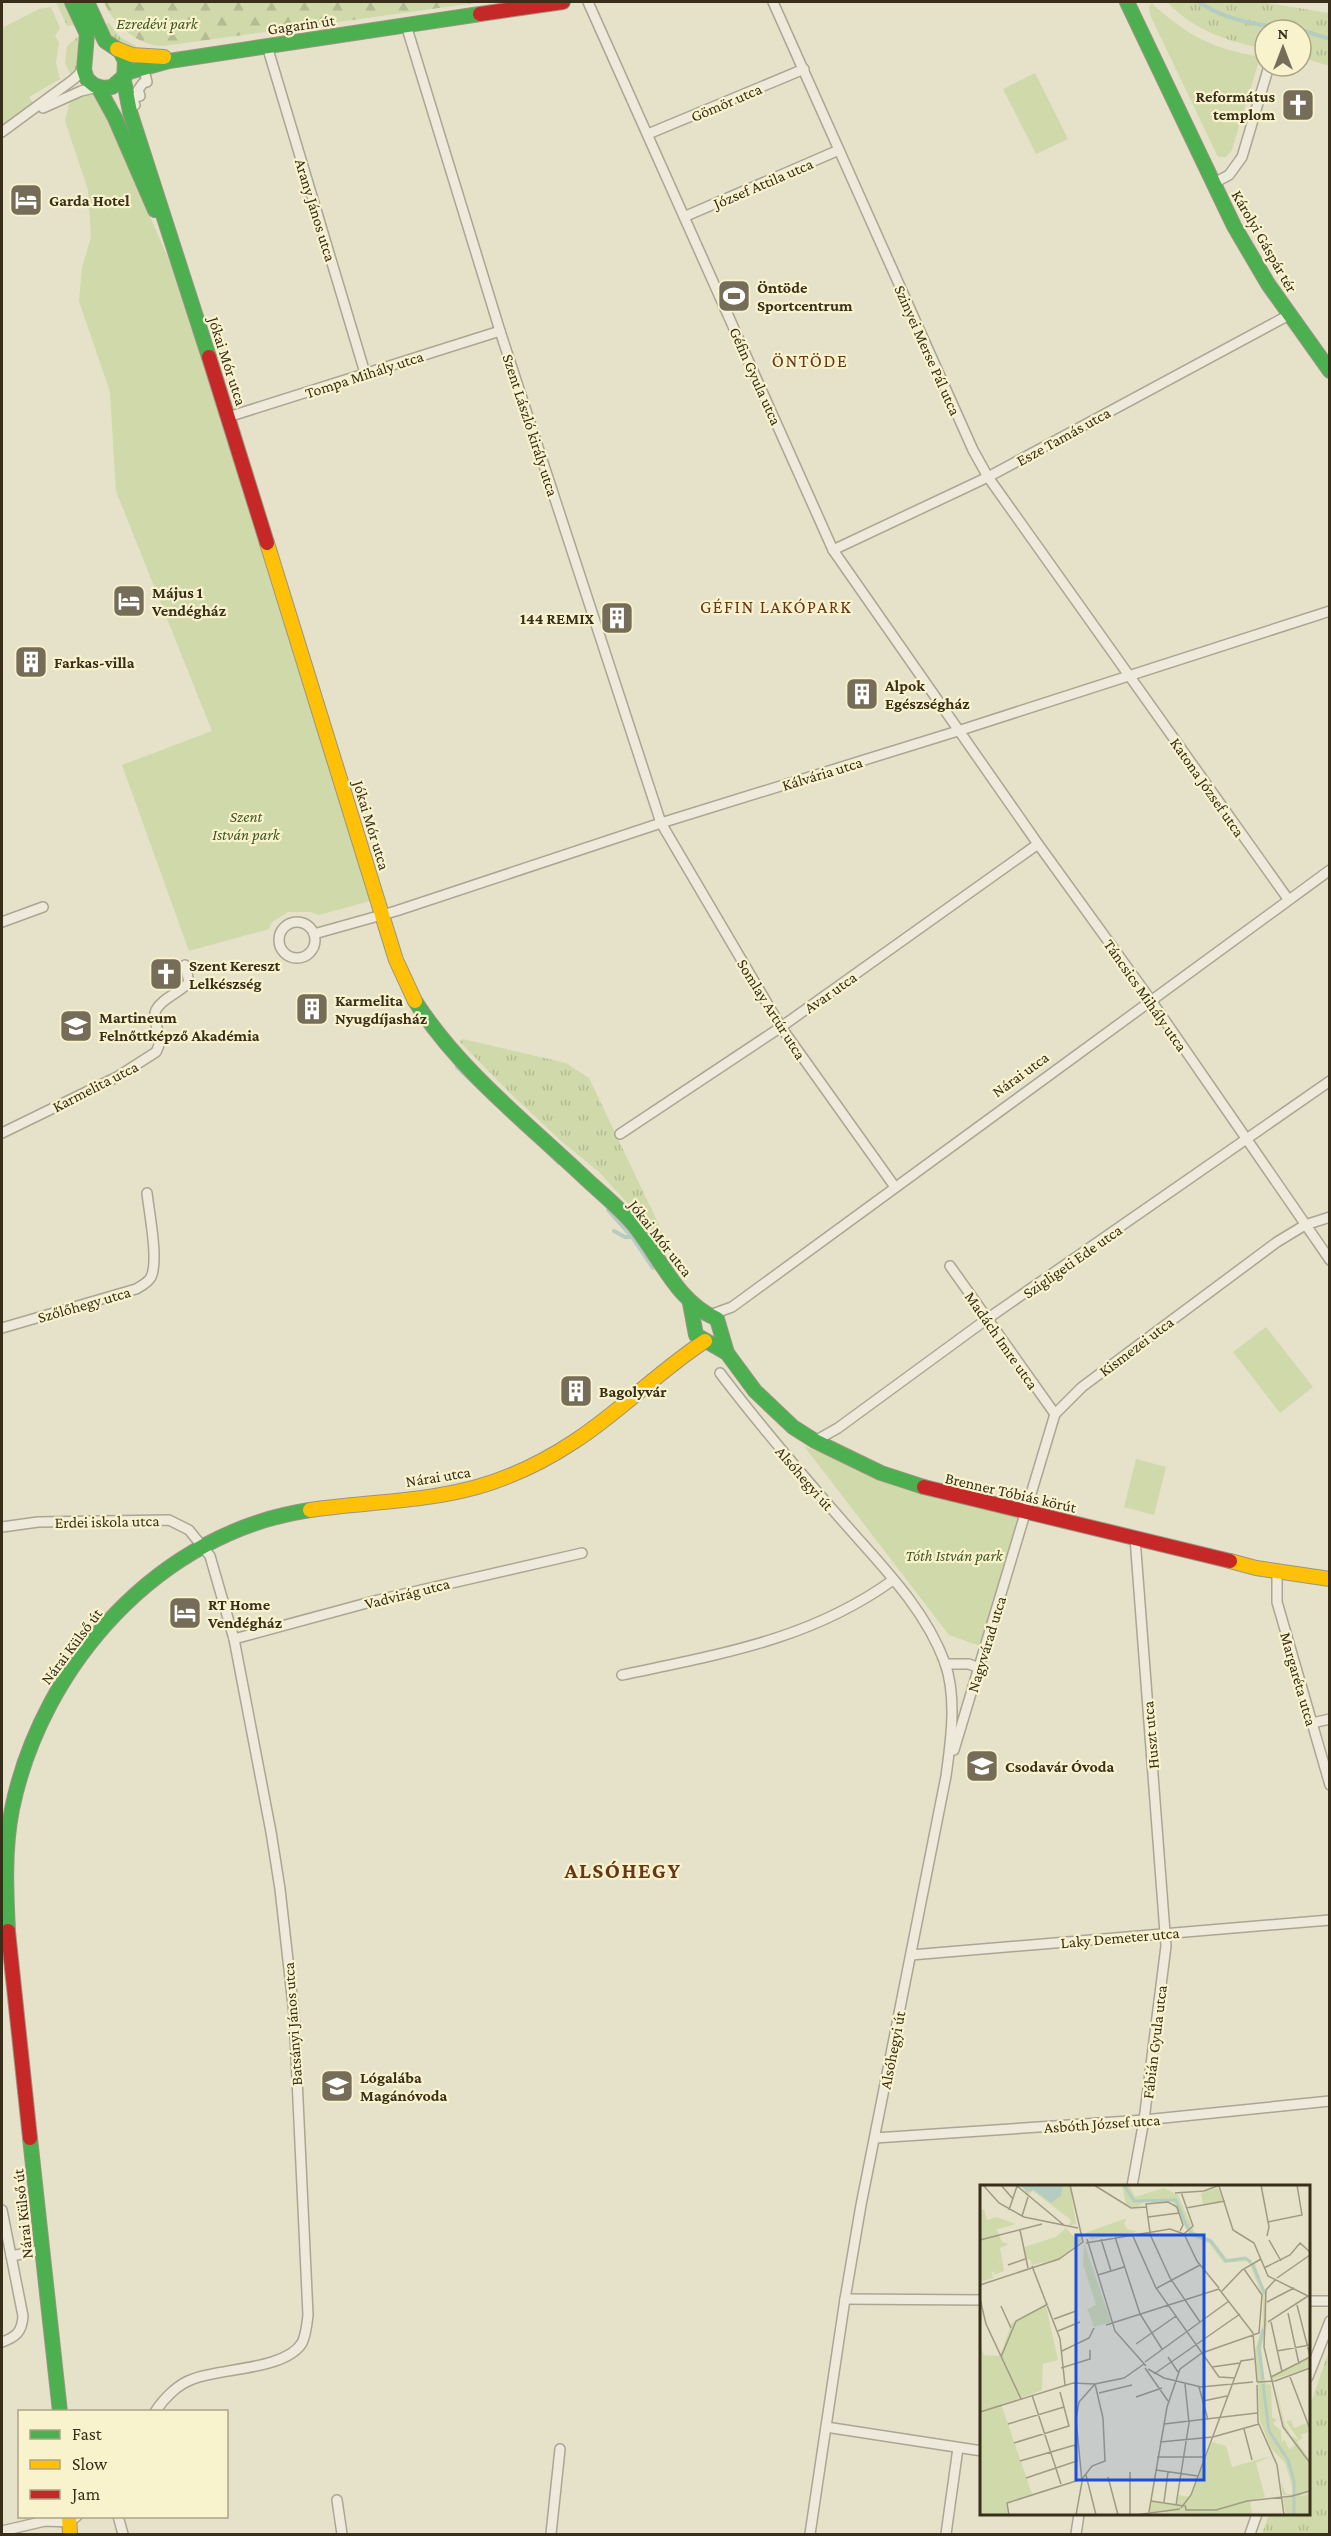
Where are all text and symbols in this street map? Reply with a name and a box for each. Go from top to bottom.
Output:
street label: Gagarin út [266,11,337,39]
park label: Ezredévi park [116,15,199,33]
north arrow [1253,18,1313,78]
text: N [1278,25,1289,42]
street label: Gömör utca [688,80,765,125]
church icon: Református templom [1280,87,1316,123]
place label: Református templom [1196,88,1275,123]
street label: József Attila utca [709,155,816,214]
street label: Arany János utca [291,157,339,264]
hotel icon: Garda Hotel [8,182,44,218]
street label: Károlyi Gáspár tér [1228,187,1301,296]
place label: Garda Hotel [49,192,130,209]
sports icon: Öntöde Sportcentrum [716,278,752,314]
place label: Öntöde Sportcentrum [757,279,853,314]
street label: Szinyei Merse Pál utca [890,282,964,419]
street label: Jókai Mór utca [204,313,250,409]
street label: Géfin Gyula utca [725,325,785,429]
street label: Tompa Mihály utca [303,347,426,403]
district label: ÖNTÖDE [772,351,848,371]
street label: Szent László király utca [499,352,562,499]
street label: Esze Tamás utca [1013,403,1114,469]
hotel icon: Május 1 Vendégház [111,583,147,619]
place label: Május 1 Vendégház [151,584,227,619]
district label: GÉFIN LAKÓPARK [700,597,852,617]
building icon: 144 REMIX [599,600,635,636]
place label: 144 REMIX [520,610,595,627]
building icon: Farkas-villa [13,644,49,680]
place label: Farkas-villa [54,654,135,671]
building icon: Alpok Egészségház [844,676,880,712]
place label: Alpok Egészségház [884,677,970,712]
street label: Katona József utca [1166,735,1248,841]
street label: Kálvária utca [780,753,865,794]
street label: Jókai Mór utca [348,777,393,873]
park label: Szent István park [212,808,281,844]
street label: Táncsics Mihály utca [1100,936,1191,1056]
church icon: Szent Kereszt Lelkészség [148,956,184,992]
street label: Somlay Artúr utca [733,956,810,1064]
place label: Szent Kereszt Lelkészség [189,957,280,992]
street label: Avar utca [801,968,860,1017]
building icon: Karmelita Nyugdíjasház [294,991,330,1027]
place label: Karmelita Nyugdíjasház [335,992,428,1028]
school or university icon: Martineum Felnőttképző Akadémia [58,1008,94,1044]
place label: Martineum Felnőttképző Akadémia [99,1009,260,1044]
street label: Nárai utca [989,1048,1052,1101]
street label: Karmelita utca [50,1057,141,1115]
street label: Jókai Mór utca [623,1195,696,1281]
street label: Szigligeti Ede utca [1020,1221,1126,1303]
street label: Szőlőhegy utca [36,1283,133,1327]
street label: Madách Imre utca [962,1288,1042,1393]
street label: Kismezei utca [1096,1313,1177,1380]
building icon: Bagolyvár [558,1373,594,1409]
place label: Bagolyvár [599,1383,667,1400]
street label: Alsóhegyi út [771,1443,837,1515]
street label: Nárai utca [404,1463,472,1490]
street label: Brenner Tóbiás körút [944,1469,1079,1516]
street label: Erdei iskola utca [54,1512,160,1531]
park label: Tóth István park [905,1547,1004,1565]
street label: Vadvirág utca [363,1575,452,1613]
street label: Nagyvárad utca [964,1593,1010,1695]
hotel icon: RT Home Vendégház [167,1595,203,1631]
place label: RT Home Vendégház [207,1596,283,1631]
street label: Nárai Külső út [37,1605,106,1688]
street label: Margaréta utca [1276,1630,1320,1729]
street label: Huszt utca [1139,1700,1162,1770]
school or university icon: Csodavár Óvoda [964,1748,1000,1784]
place label: Csodavár Óvoda [1005,1758,1115,1775]
district label: ALSÓHEGY [563,1858,682,1883]
street label: Laky Demeter utca [1060,1924,1181,1952]
street label: Batsányi János utca [280,1961,306,2086]
street label: Fábián Gyula utca [1139,1984,1171,2100]
street label: Alsóhegyi út [877,2009,910,2091]
school or university icon: Lógalába Magánóvoda [319,2068,355,2104]
place label: Lógalába Magánóvoda [360,2069,448,2104]
street label: Asbóth József utca [1043,2111,1161,2137]
street label: Nárai Külső út [9,2167,36,2260]
inset map [980,2185,1310,2515]
legend [18,2410,228,2518]
text: Fast [72,2424,103,2444]
text: Slow [72,2454,108,2474]
text: Jam [70,2484,101,2504]

